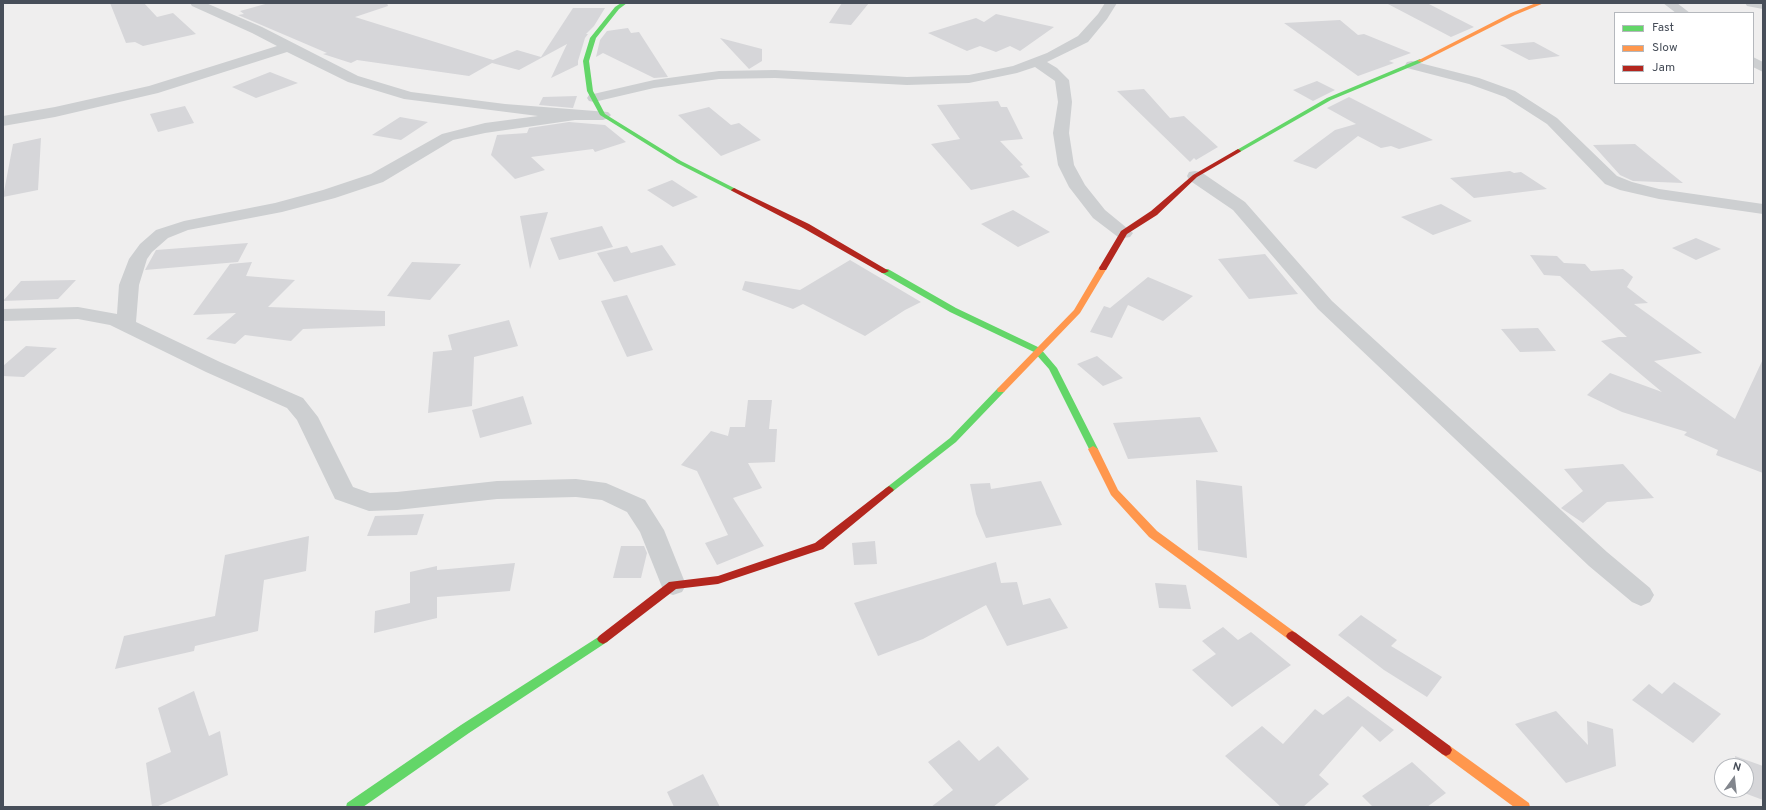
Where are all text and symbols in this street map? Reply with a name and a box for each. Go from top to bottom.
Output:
legend [1614,12,1754,84]
text: Fast [1652,20,1674,36]
text: Slow [1652,40,1678,56]
text: Jam [1652,60,1675,76]
north arrow [1714,758,1754,798]
text: N [1731,760,1742,775]

